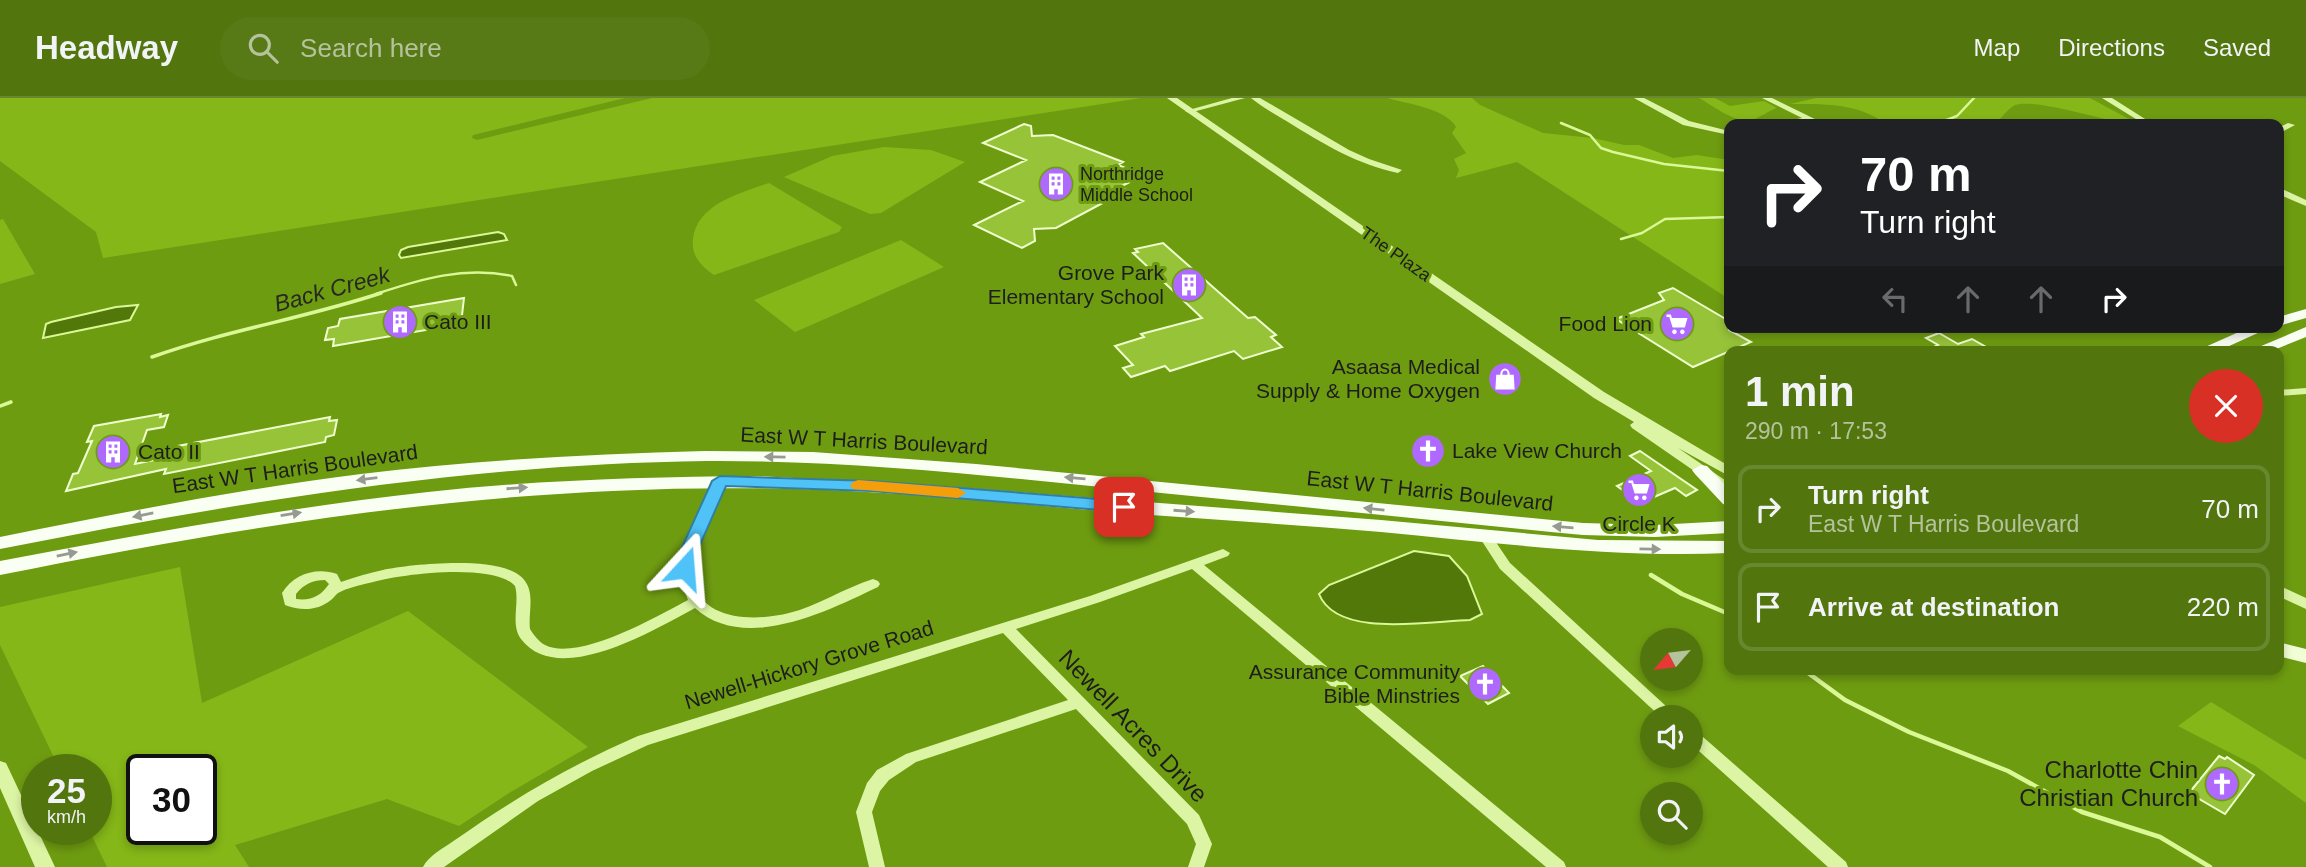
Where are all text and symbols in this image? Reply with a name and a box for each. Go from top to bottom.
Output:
search box [220,17,710,80]
text: Headway [35,29,178,66]
icon: search [244,29,282,67]
text: Search here [300,33,442,63]
text: Map [1974,34,2020,61]
text: Directions [2058,34,2165,61]
text: Saved [2203,34,2271,61]
icon: right [1745,147,1836,238]
text: 70 m [1860,147,1972,201]
place label: Northridge Middle School [1080,164,1193,205]
building icon: Northridge Middle School [1037,165,1075,203]
text: Turn right [1860,204,1996,240]
street label: The Plaza [1357,223,1436,286]
water label: Back Creek [271,261,394,317]
place label: Grove Park Elementary School [988,261,1164,308]
building icon: Grove Park Elementary School [1170,266,1208,304]
icon: left [1876,280,1914,318]
icon: ahead [1949,280,1987,318]
icon: ahead [2022,280,2060,318]
icon: right [2095,280,2133,318]
building icon: Cato III [381,303,419,341]
supermarket icon: Food Lion [1658,305,1696,343]
place label: Cato III [424,310,492,333]
place label: Food Lion [1559,312,1652,335]
place label: Asaasa Medical Supply & Home Oxygen [1256,355,1480,402]
shop icon: Asaasa Medical Supply & Home Oxygen [1486,360,1524,398]
text: 1 min [1745,368,1855,415]
button: close [2189,369,2263,443]
text: 290 m · 17:53 [1745,418,1887,444]
street label: East W T Harris Boulevard [740,423,988,458]
church icon: Lake View Church [1409,432,1447,470]
building icon: Cato II [94,433,132,471]
place label: Lake View Church [1452,439,1622,462]
place label: Cato II [138,440,200,463]
street label: East W T Harris Boulevard [171,440,419,497]
one-way arrow [764,451,786,462]
street label: East W T Harris Boulevard [1306,466,1554,515]
supermarket icon: Circle K [1620,471,1658,509]
one-way arrow [356,473,378,484]
one-way arrow [1064,473,1086,484]
pin [1094,477,1154,537]
text: Turn right [1808,480,1929,510]
one-way arrow [506,482,528,493]
icon: arrive [1105,488,1143,526]
icon: right [1749,490,1787,528]
text: 70 m [2201,494,2259,524]
one-way arrow [1363,503,1385,514]
one-way arrow [1173,506,1195,517]
one-way arrow [280,508,302,519]
one-way arrow [132,509,154,520]
text: East W T Harris Boulevard [1808,511,2079,537]
place label: Circle K [1602,512,1676,535]
one-way arrow [1552,521,1574,532]
position arrow [648,531,722,605]
one-way arrow [1639,544,1661,555]
one-way arrow [56,549,78,560]
icon: arrive [1749,588,1787,626]
text: Arrive at destination [1808,592,2059,622]
text: 220 m [2187,592,2259,622]
street label: Newell-Hickory Grove Road [682,616,936,713]
north arrow [1640,628,1703,691]
map controls [1640,628,1703,845]
street label: Newell Acres Drive [1054,644,1213,807]
place label: Assurance Community Bible Minstries [1249,660,1460,707]
church icon: Assurance Community Bible Minstries [1466,665,1504,703]
button: sound [1640,705,1703,768]
speed limit sign: 30 [126,754,217,845]
place label: Charlotte Chin Christian Church [2019,756,2198,811]
church icon: Charlotte Chin Christian Church [2203,765,2241,803]
text: 25 [47,771,86,810]
button: search [1640,782,1703,845]
text: km/h [47,807,86,827]

